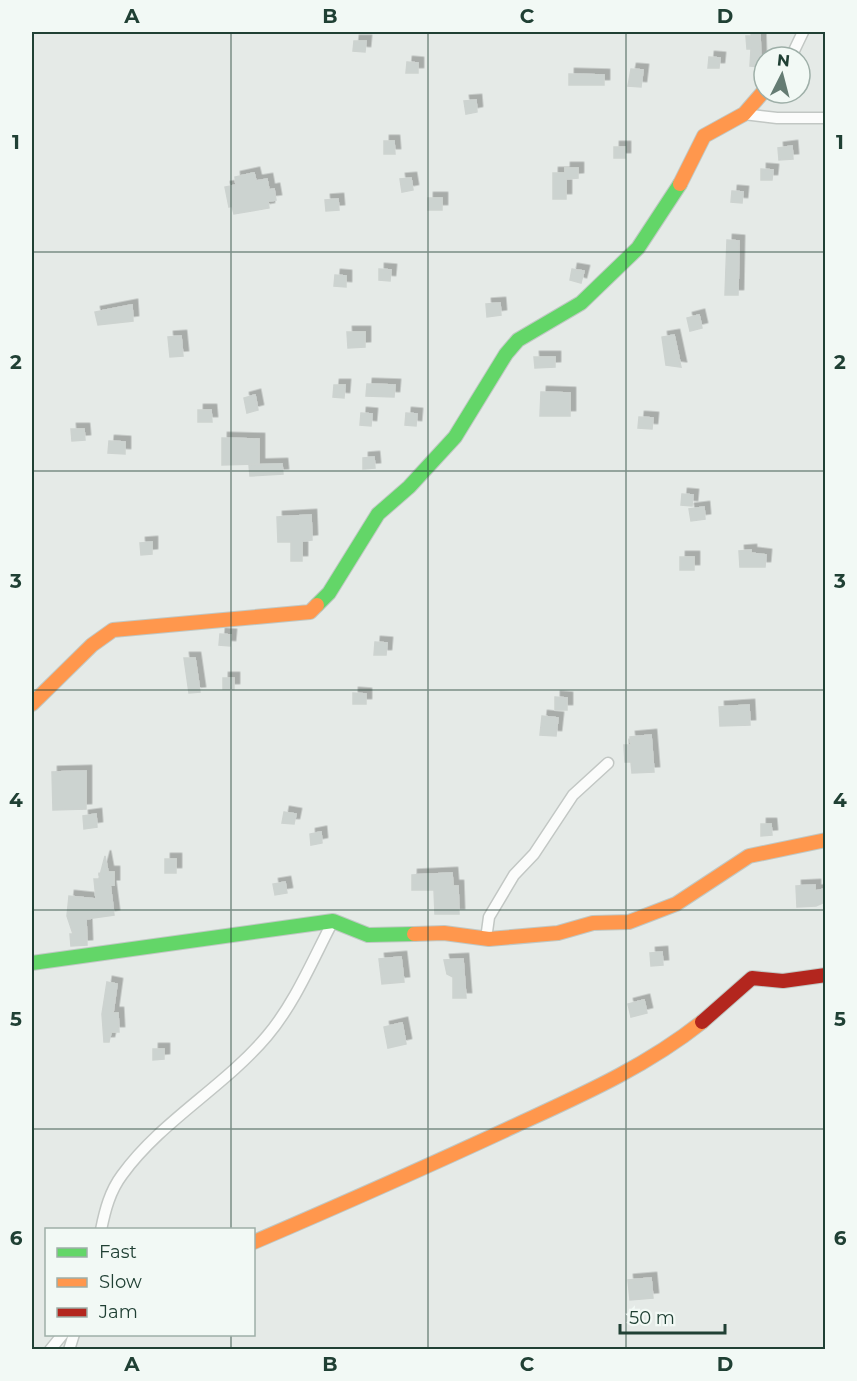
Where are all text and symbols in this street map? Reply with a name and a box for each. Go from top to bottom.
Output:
text: A [123,4,140,28]
text: B [322,4,338,28]
text: C [520,4,535,28]
text: D [717,4,733,28]
north arrow [752,45,812,105]
text: N [776,50,791,71]
text: 1 [12,130,20,154]
text: 1 [836,130,844,154]
text: 2 [10,350,22,374]
text: 2 [834,350,846,374]
text: 3 [9,569,22,593]
text: 3 [833,569,846,593]
text: 4 [9,788,23,812]
text: 4 [833,788,847,812]
text: 5 [10,1007,22,1031]
text: 5 [834,1007,846,1031]
text: 6 [10,1226,23,1250]
text: 6 [834,1226,847,1250]
legend [45,1228,255,1336]
text: Fast [99,1241,137,1263]
text: Slow [99,1271,142,1293]
scale bar [620,1297,725,1335]
text: Jam [98,1301,138,1323]
text: 50 m [629,1307,675,1329]
text: A [123,1352,140,1376]
text: B [322,1352,338,1376]
text: C [520,1352,535,1376]
text: D [717,1352,733,1376]

